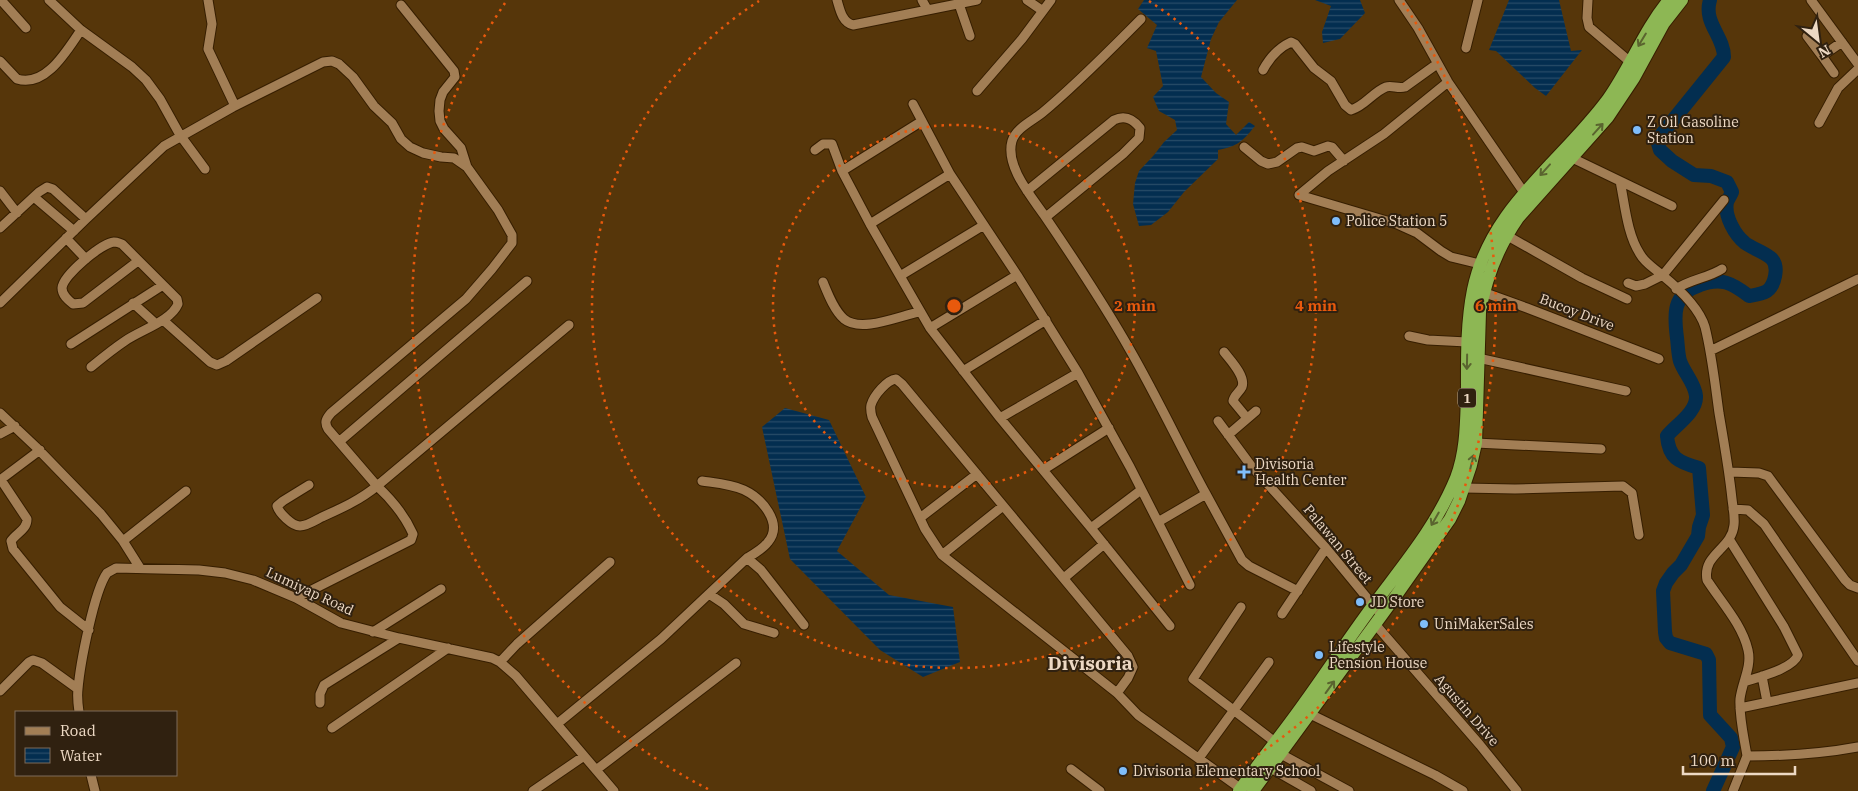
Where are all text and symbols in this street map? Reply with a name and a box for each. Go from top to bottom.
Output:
north arrow [1793,15,1843,65]
one-way arrow [1636,33,1646,47]
text: N [1815,41,1834,62]
place label: Z Oil Gasoline Station [1647,113,1739,147]
one-way arrow [1592,123,1604,136]
marker: Z Oil Gasoline Station [1631,124,1643,136]
one-way arrow [1539,163,1551,176]
place label: Police Station 5 [1346,212,1447,230]
marker: Police Station 5 [1330,215,1342,227]
street label: Bucoy Drive [1537,289,1617,335]
text: 2 min [1114,296,1156,315]
text: 4 min [1295,296,1337,315]
text: 6 min [1475,296,1517,315]
centre of rings [945,297,963,315]
one-way arrow [1462,354,1472,370]
road number: 1 [1458,388,1476,408]
one-way arrow [1468,454,1477,470]
place label: Divisoria Health Center [1255,455,1347,489]
marker: Divisoria Health Center [1237,465,1251,479]
street label: Palawan Street [1300,501,1376,587]
one-way arrow [1430,511,1440,525]
street label: Lumiyap Road [263,563,357,619]
place label: JD Store [1370,593,1424,611]
marker: JD Store [1354,596,1366,608]
place label: UniMakerSales [1434,615,1534,633]
marker: UniMakerSales [1418,618,1430,630]
place label: Lifestyle Pension House [1329,638,1427,672]
marker: Lifestyle Pension House [1313,649,1325,661]
district label: Divisoria [1047,651,1133,675]
street label: Agustin Drive [1431,670,1503,750]
one-way arrow [1325,680,1335,694]
legend [15,711,178,776]
text: Road [60,721,96,740]
scale bar [1683,744,1796,776]
text: Water [60,746,102,765]
text: 100 m [1690,751,1735,770]
place label: Divisoria Elementary School [1133,762,1320,780]
marker: Divisoria Elementary School [1117,765,1129,777]

